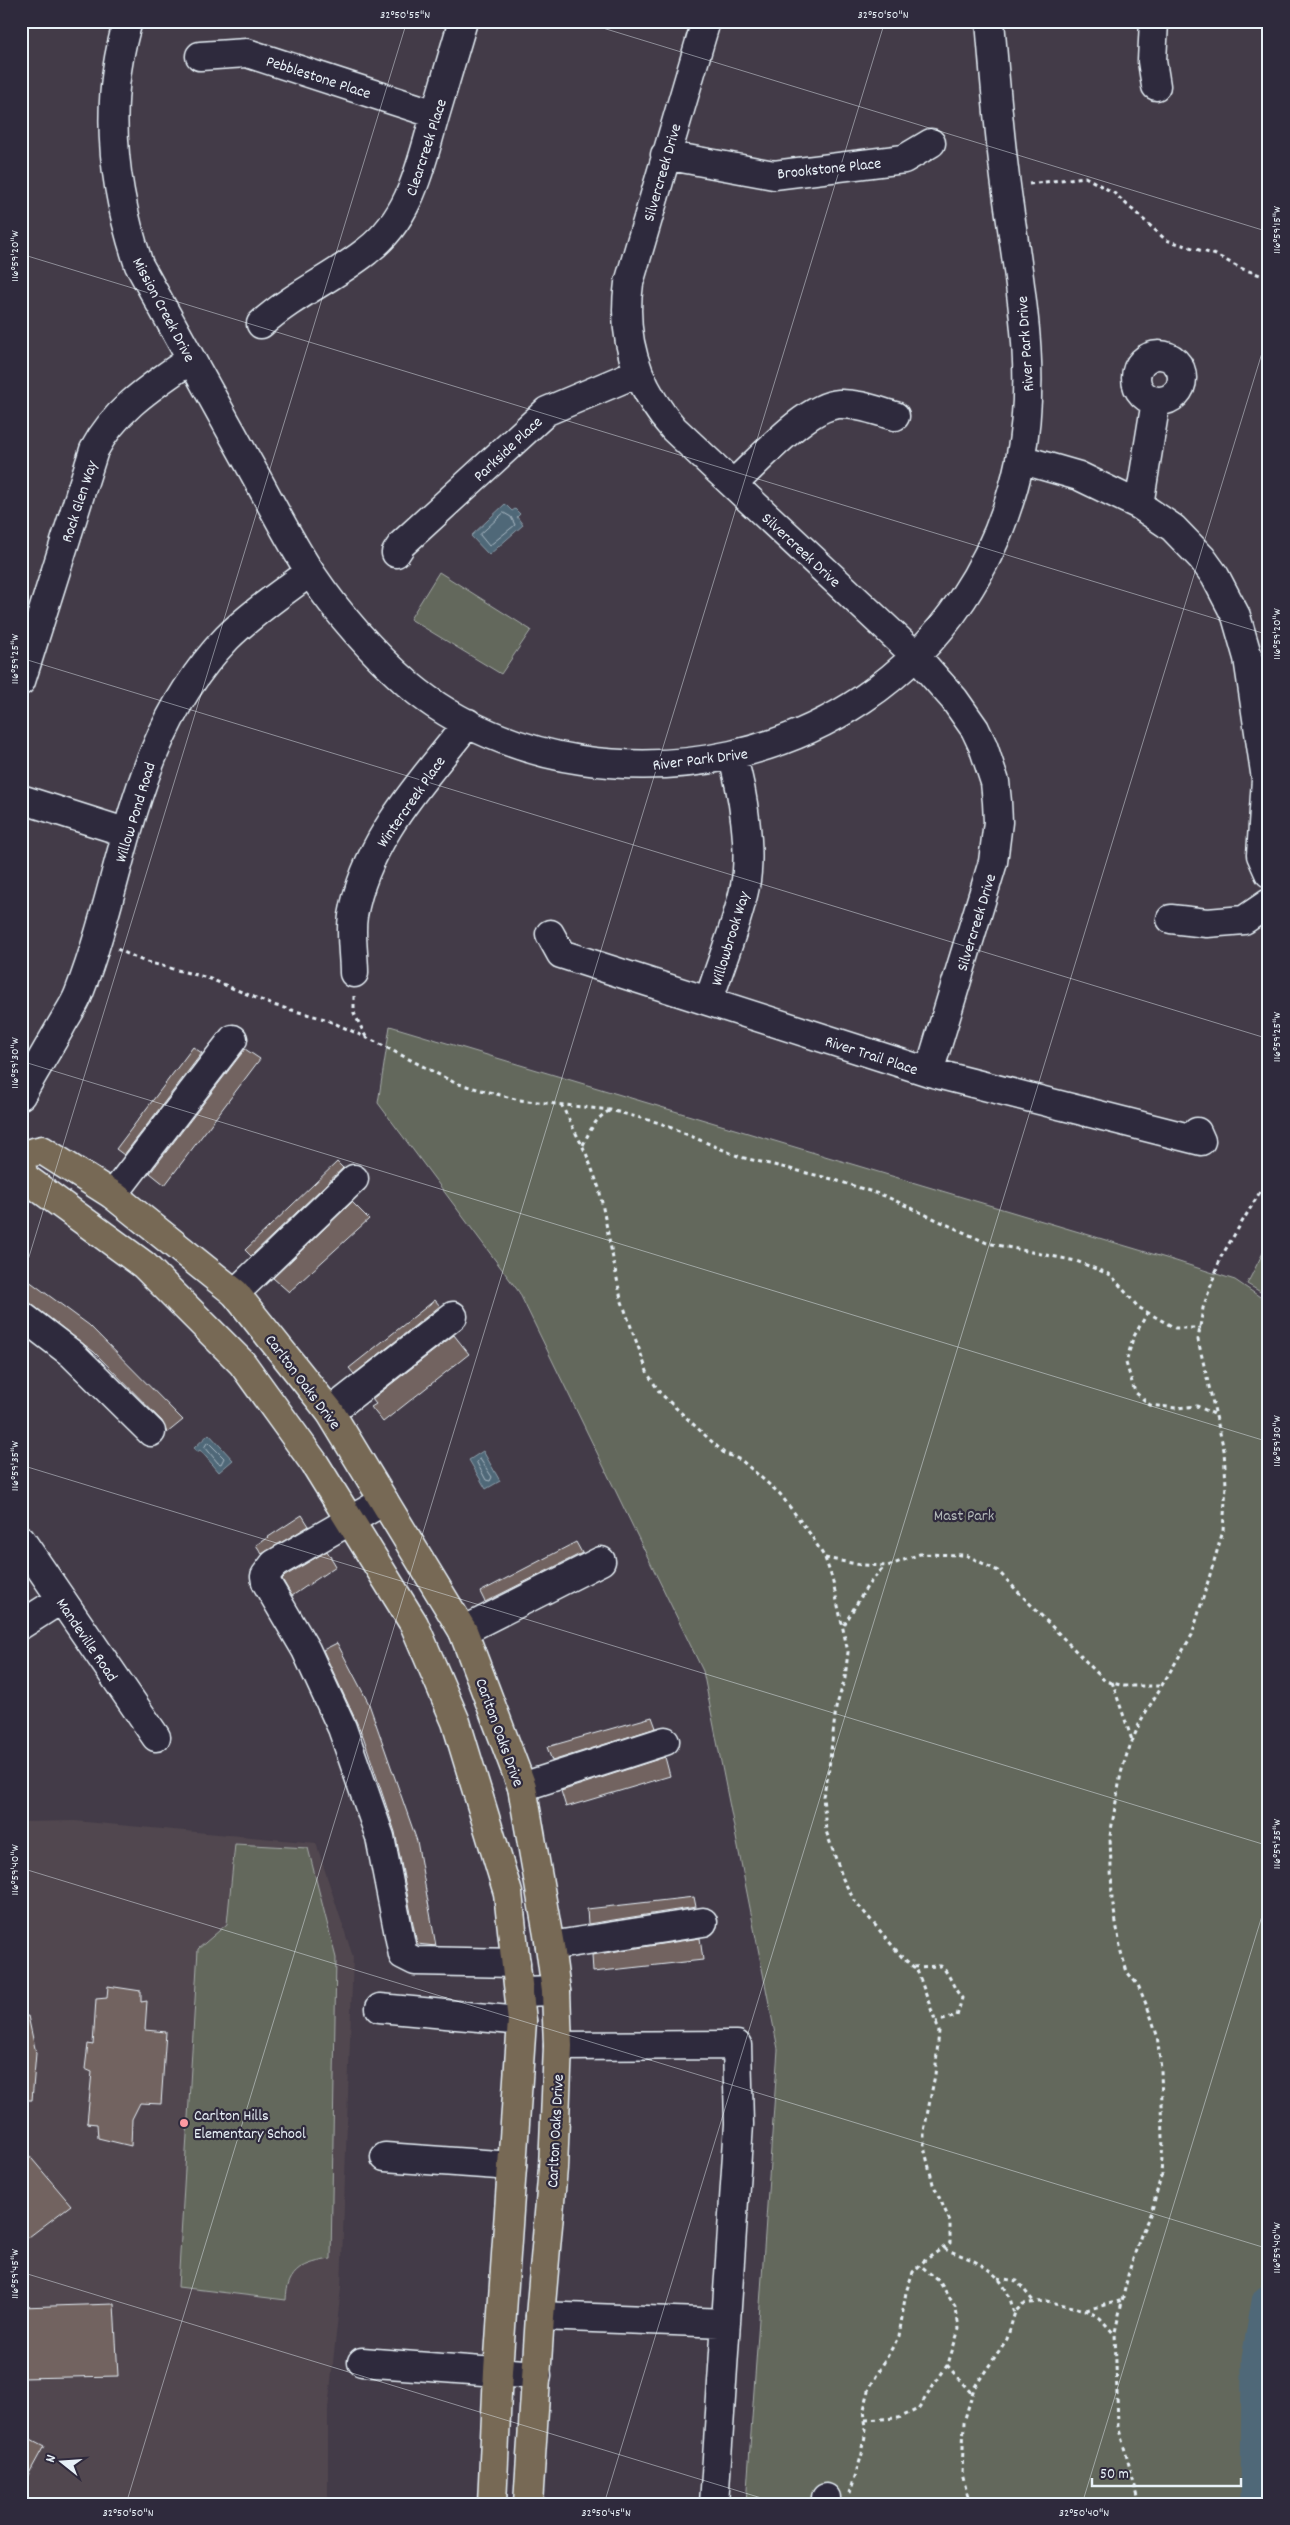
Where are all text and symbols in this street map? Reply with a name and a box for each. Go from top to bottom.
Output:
text: 32°50'55"N [380,7,430,24]
text: 32°50'50"N [857,7,909,24]
street label: Pebblestone Place [263,51,374,106]
street label: Clearcreek Place [401,96,454,199]
street label: Silvercreek Drive [638,121,688,224]
street label: Brookstone Place [776,153,882,186]
text: 116°59'15"W [1269,206,1286,254]
text: 116°59'20"W [7,230,24,282]
street label: Mission Creek Drive [125,254,200,367]
street label: River Park Drive [1012,295,1041,392]
street label: Parkside Place [469,412,548,488]
street label: Rock Glen Way [56,457,105,546]
street label: Silvercreek Drive [756,508,845,594]
text: 116°59'20"W [1269,608,1286,660]
text: 116°59'25"W [7,634,24,684]
street label: River Park Drive [651,743,749,778]
street label: Wintercreek Place [372,752,452,853]
street label: Willow Pond Road [110,760,163,866]
street label: Silvercreek Drive [952,871,1003,974]
street label: Willowbrook Way [706,888,757,989]
text: 116°59'25"W [1269,1012,1286,1062]
street label: River Trail Place [822,1031,921,1082]
text: 116°59'30"W [7,1037,24,1089]
street label: Carlton Oaks Drive [259,1330,345,1435]
text: 116°59'30"W [1269,1415,1286,1467]
text: 116°59'35"W [7,1441,24,1491]
park label: Mast Park [934,1505,994,1528]
street label: Mandeville Road [49,1594,122,1687]
street label: Carlton Oaks Drive [468,1675,529,1790]
text: 116°59'35"W [1269,1819,1286,1869]
text: 116°59'40"W [7,1844,24,1896]
street label: Carlton Oaks Drive [542,2074,571,2189]
place label: Carlton Hills Elementary School [194,2105,306,2146]
marker: Carlton Hills Elementary School [178,2117,190,2129]
text: 116°59'40"W [1269,2222,1286,2274]
text: 116°59'45"W [7,2249,24,2299]
north arrow [38,2438,88,2488]
text: N [41,2452,62,2465]
scale bar [1092,2455,1241,2487]
text: 50 m [1100,2464,1129,2486]
text: 32°50'50"N [102,2505,154,2522]
text: 32°50'45"N [581,2505,631,2522]
text: 32°50'40"N [1059,2505,1109,2522]

